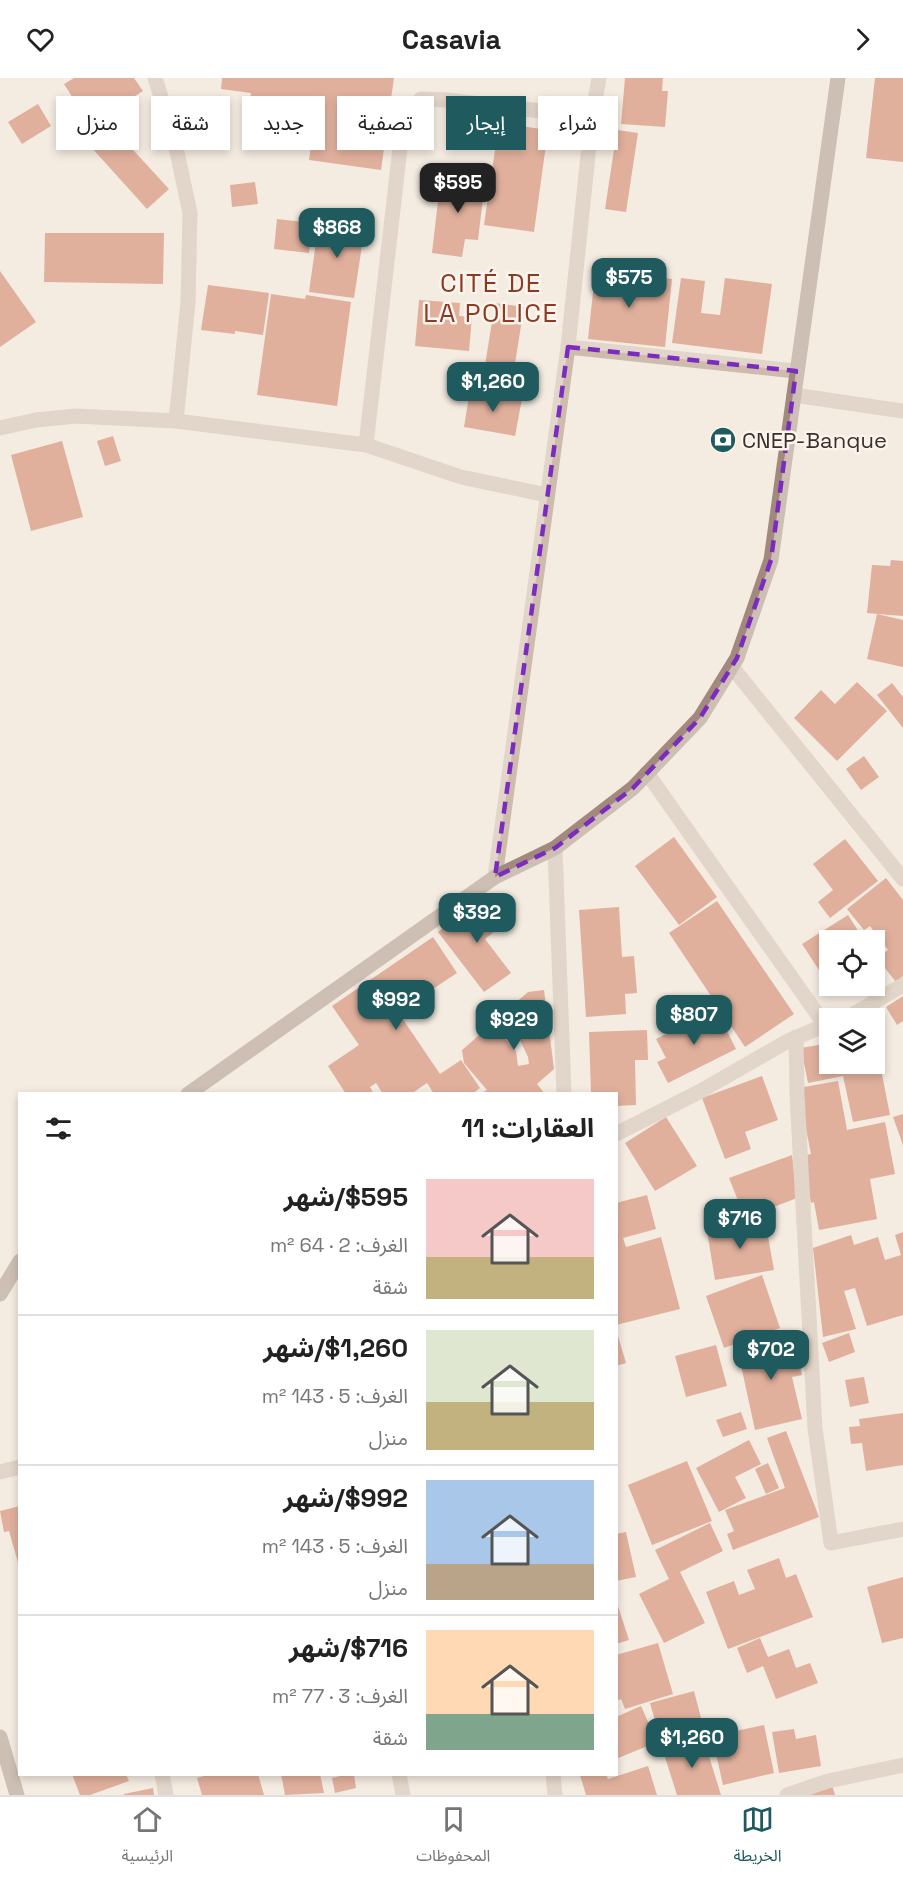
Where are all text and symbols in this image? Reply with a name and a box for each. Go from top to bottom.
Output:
text: Casavia [402,22,501,57]
icon: heart [24,23,57,56]
icon: forward [846,23,879,56]
chip: منزل [56,96,139,150]
chip: شقة [151,96,230,150]
chip: جديد [242,96,325,150]
chip: تصفية [337,96,434,150]
chip: إيجار [446,96,526,150]
chip: شراء [538,96,618,150]
pin: $595 [422,163,494,214]
text: $595 [434,169,482,195]
pin: $868 [301,208,373,259]
text: $868 [313,214,361,240]
pin: $575 [593,258,665,309]
text: $575 [606,264,652,290]
district label: CITÉ DE LA POLICE [423,266,559,330]
pin: $1,260 [444,362,542,413]
text: $1,260 [461,368,525,394]
bank icon: CNEP-Banque [708,425,738,455]
place label: CNEP-Banque [742,426,887,454]
pin: $392 [441,893,513,944]
text: $392 [453,899,501,925]
map controls [819,930,885,1074]
button: locate [819,930,885,996]
pin: $992 [360,980,432,1031]
text: $992 [372,986,420,1012]
pin: $807 [658,995,730,1046]
pin: $929 [478,1000,550,1051]
text: $807 [670,1001,718,1027]
text: $929 [490,1006,538,1032]
button: layers [819,1008,885,1074]
text: العقارات: 11 [461,1111,594,1145]
icon: filters [42,1112,75,1145]
text: $595/شهر [284,1180,408,1214]
pin: $716 [704,1199,776,1250]
icon: home [474,1203,546,1275]
text: $716 [718,1205,762,1231]
text: الغرف: 2 · 64 m² [270,1232,408,1258]
text: شقة [373,1274,408,1300]
pin: $702 [735,1330,807,1381]
text: $1,260/شهر [263,1331,408,1365]
text: $702 [747,1336,795,1362]
icon: home [474,1354,546,1426]
text: الغرف: 5 · 143 m² [262,1383,408,1409]
text: منزل [369,1425,408,1451]
text: $992/شهر [283,1481,408,1515]
icon: home [474,1504,546,1576]
text: الغرف: 5 · 143 m² [262,1533,408,1559]
text: منزل [369,1575,408,1601]
text: $716/شهر [289,1631,408,1665]
icon: home [474,1654,546,1726]
text: الغرف: 3 · 77 m² [272,1683,408,1709]
pin: $1,260 [643,1718,741,1769]
text: $1,260 [660,1724,724,1750]
text: شقة [373,1725,408,1751]
tab: الرئيسية [122,1803,173,1873]
tab: المحفوظات [416,1803,490,1873]
tab: الخريطة [734,1803,781,1873]

